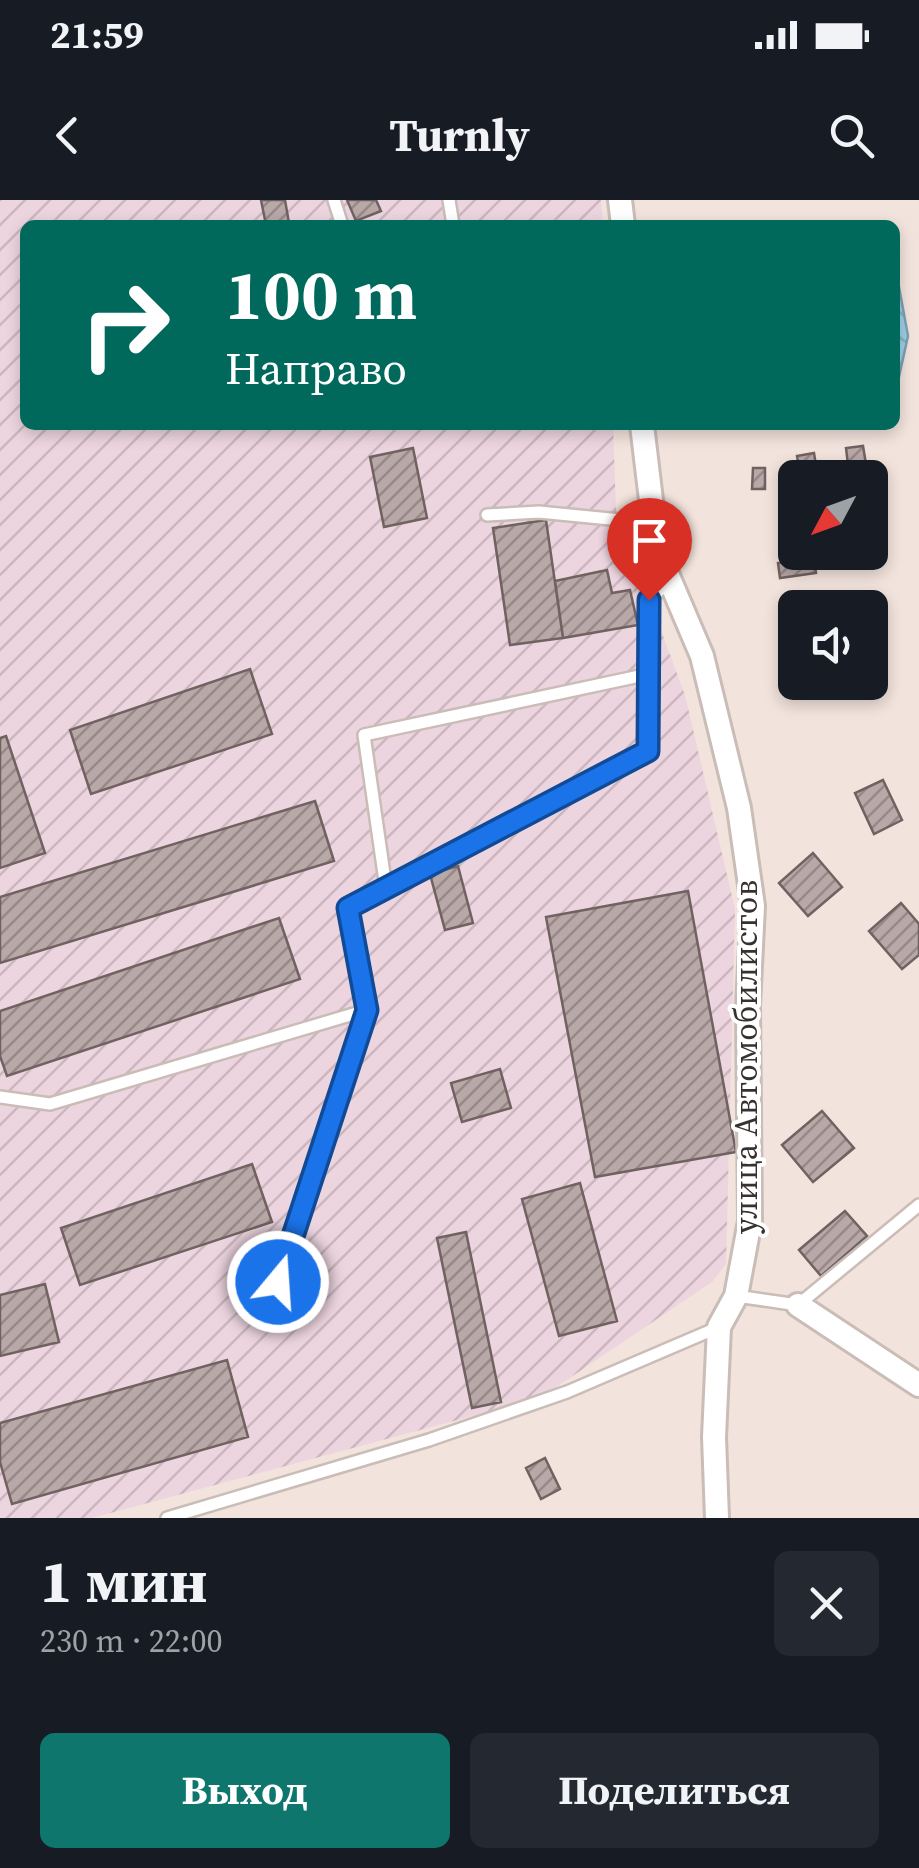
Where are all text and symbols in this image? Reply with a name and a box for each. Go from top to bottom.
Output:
text: 21:59 [50,9,144,61]
text: Turnly [389,104,530,166]
icon: back [40,108,95,163]
icon: search [824,108,879,163]
text: 100 m [225,246,417,342]
icon: right [60,260,190,390]
text: Направо [225,337,407,399]
north arrow [778,460,888,570]
map controls [778,460,888,700]
pin [607,498,692,601]
icon: arrive [622,513,677,568]
button: sound [778,590,888,700]
street label: улица Автомобилистов [724,880,768,1234]
position arrow [226,1230,330,1334]
text: 1 мин [40,1540,208,1622]
button: close [774,1551,879,1656]
text: 230 m · 22:00 [40,1619,222,1663]
button: Выход [40,1733,450,1848]
button: Поделиться [470,1733,879,1848]

